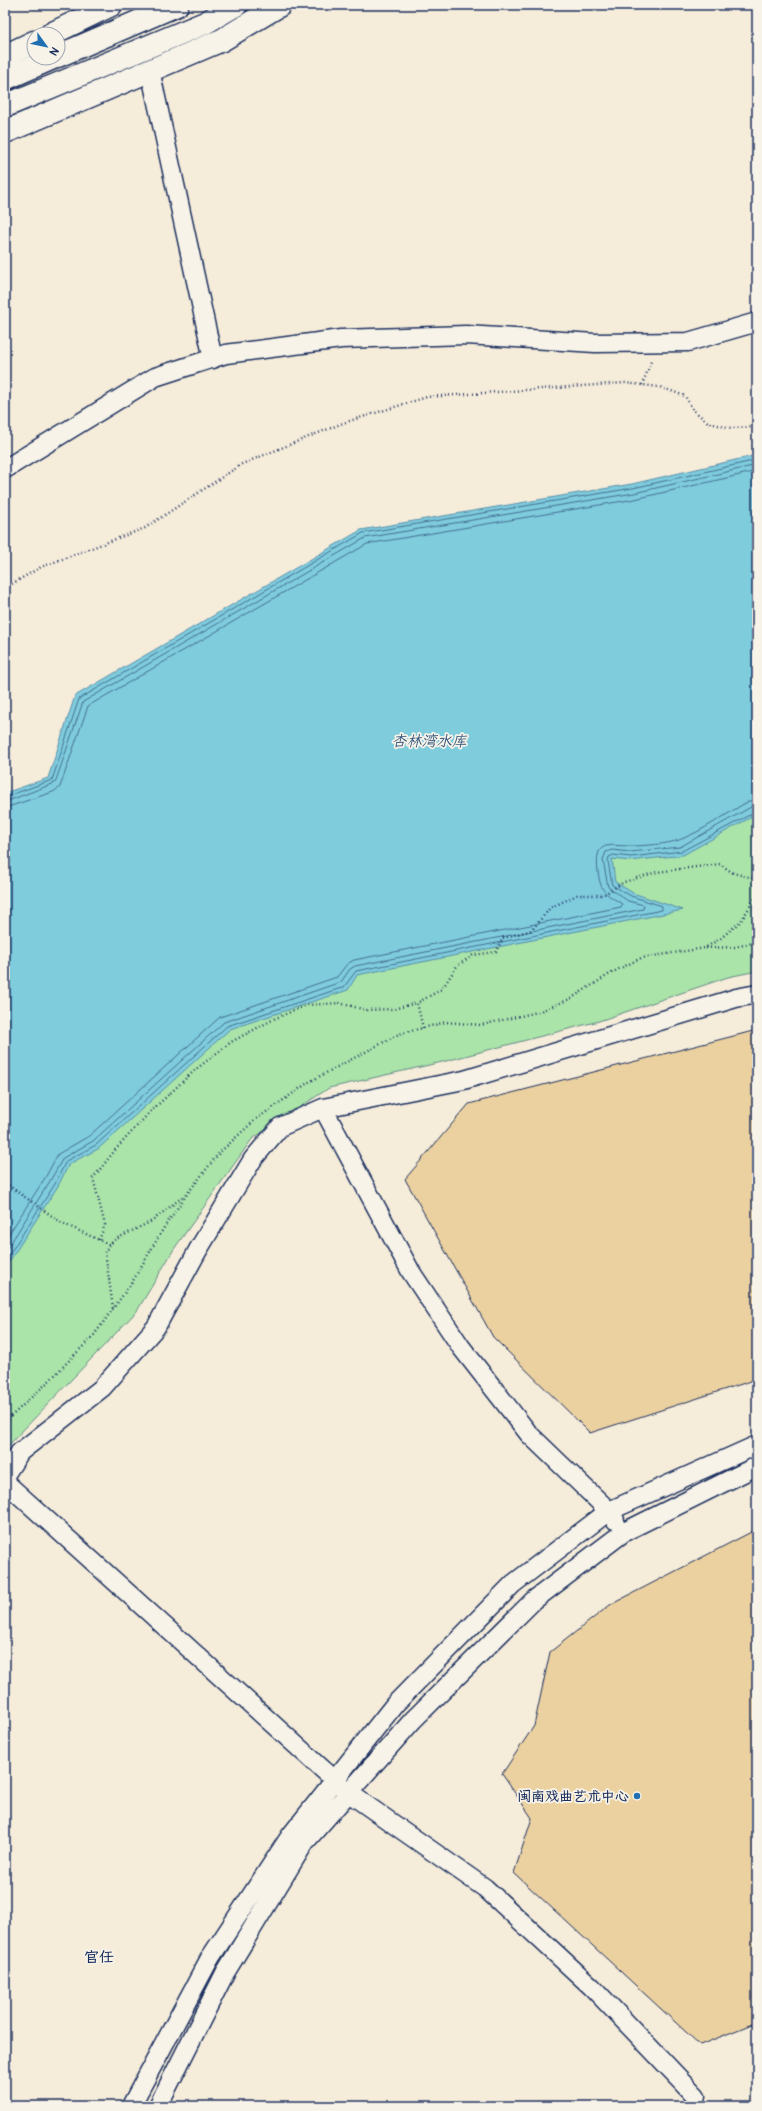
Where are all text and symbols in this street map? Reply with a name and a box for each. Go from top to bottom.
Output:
north arrow [26,26,66,66]
text: N [46,45,61,58]
water label: 杏林湾水库 [391,732,467,751]
place label: 闽南戏曲艺术中心 [517,1788,629,1805]
marker: 闽南戏曲艺术中心 [632,1791,642,1801]
district label: 官任 [84,1948,114,1967]

